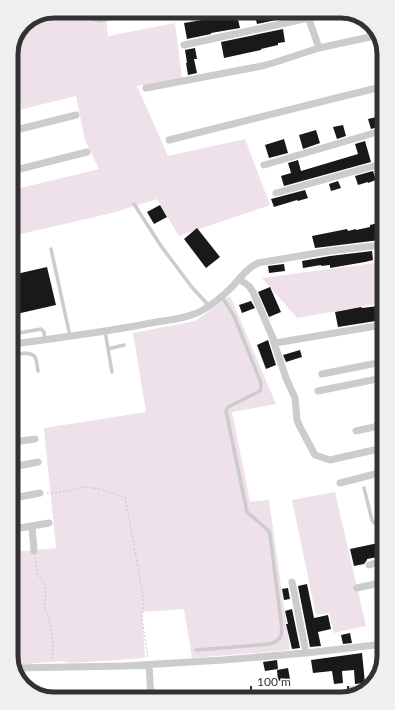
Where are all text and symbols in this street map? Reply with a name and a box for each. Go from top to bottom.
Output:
scale bar [251,668,348,694]
text: 100 m [257,674,291,689]

